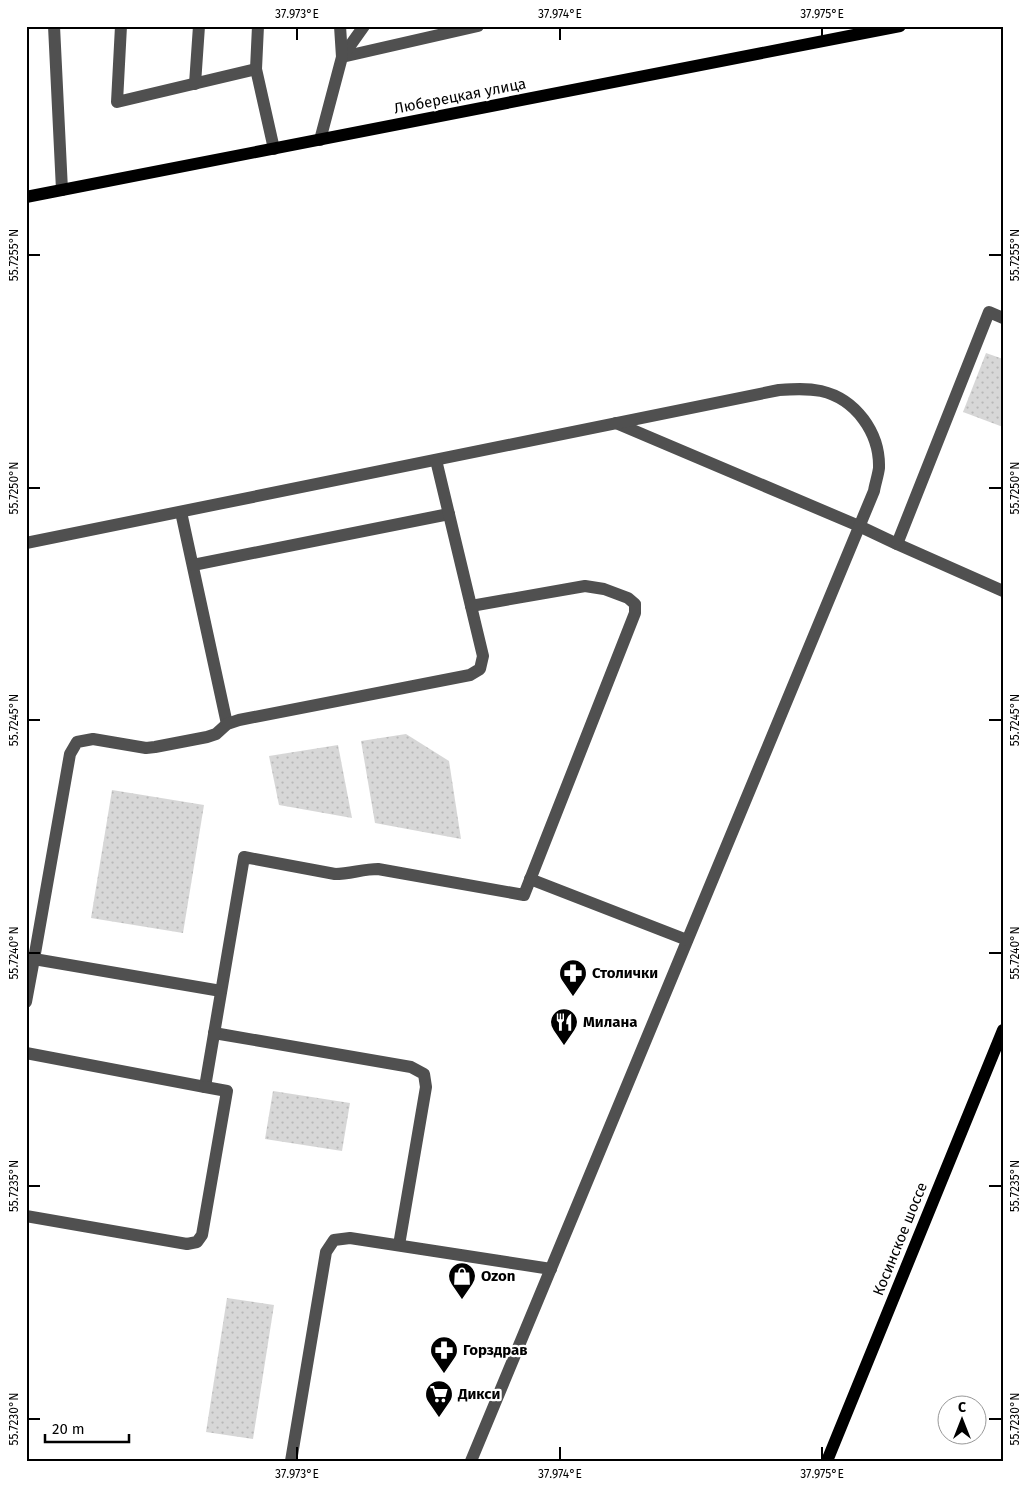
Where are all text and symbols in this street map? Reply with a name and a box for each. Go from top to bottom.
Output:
text: 37.973°E [275,7,319,21]
text: 37.974°E [538,7,582,21]
text: 37.975°E [800,7,844,21]
street label: Люберецкая улица [392,74,528,118]
text: 55.7255°N [7,229,21,281]
text: 55.7255°N [1008,229,1022,281]
text: 55.7250°N [7,461,21,515]
text: 55.7250°N [1008,461,1022,515]
text: 55.7245°N [7,694,21,746]
text: 55.7245°N [1008,694,1022,746]
text: 55.7240°N [7,926,21,980]
text: 55.7240°N [1008,926,1022,980]
pharmacy icon: Столички [558,958,588,997]
place label: Столички [592,964,658,982]
restaurant icon: Милана [549,1007,579,1046]
place label: Милана [583,1013,637,1031]
text: 55.7235°N [7,1160,21,1212]
text: 55.7235°N [1008,1160,1022,1212]
street label: Косинское шоссе [869,1180,931,1298]
shop icon: Ozon [447,1261,477,1300]
place label: Ozon [481,1267,515,1285]
pharmacy icon: Горздрав [429,1335,459,1374]
place label: Горздрав [463,1341,528,1359]
supermarket icon: Дикси [424,1379,454,1418]
place label: Дикси [457,1385,500,1403]
text: 55.7230°N [7,1392,21,1446]
text: 55.7230°N [1008,1392,1022,1446]
north arrow [936,1394,986,1444]
text: С [958,1399,966,1416]
scale bar [45,1412,129,1444]
text: 20 m [52,1420,85,1438]
text: 37.973°E [275,1467,319,1481]
text: 37.974°E [538,1467,582,1481]
text: 37.975°E [800,1467,844,1481]

